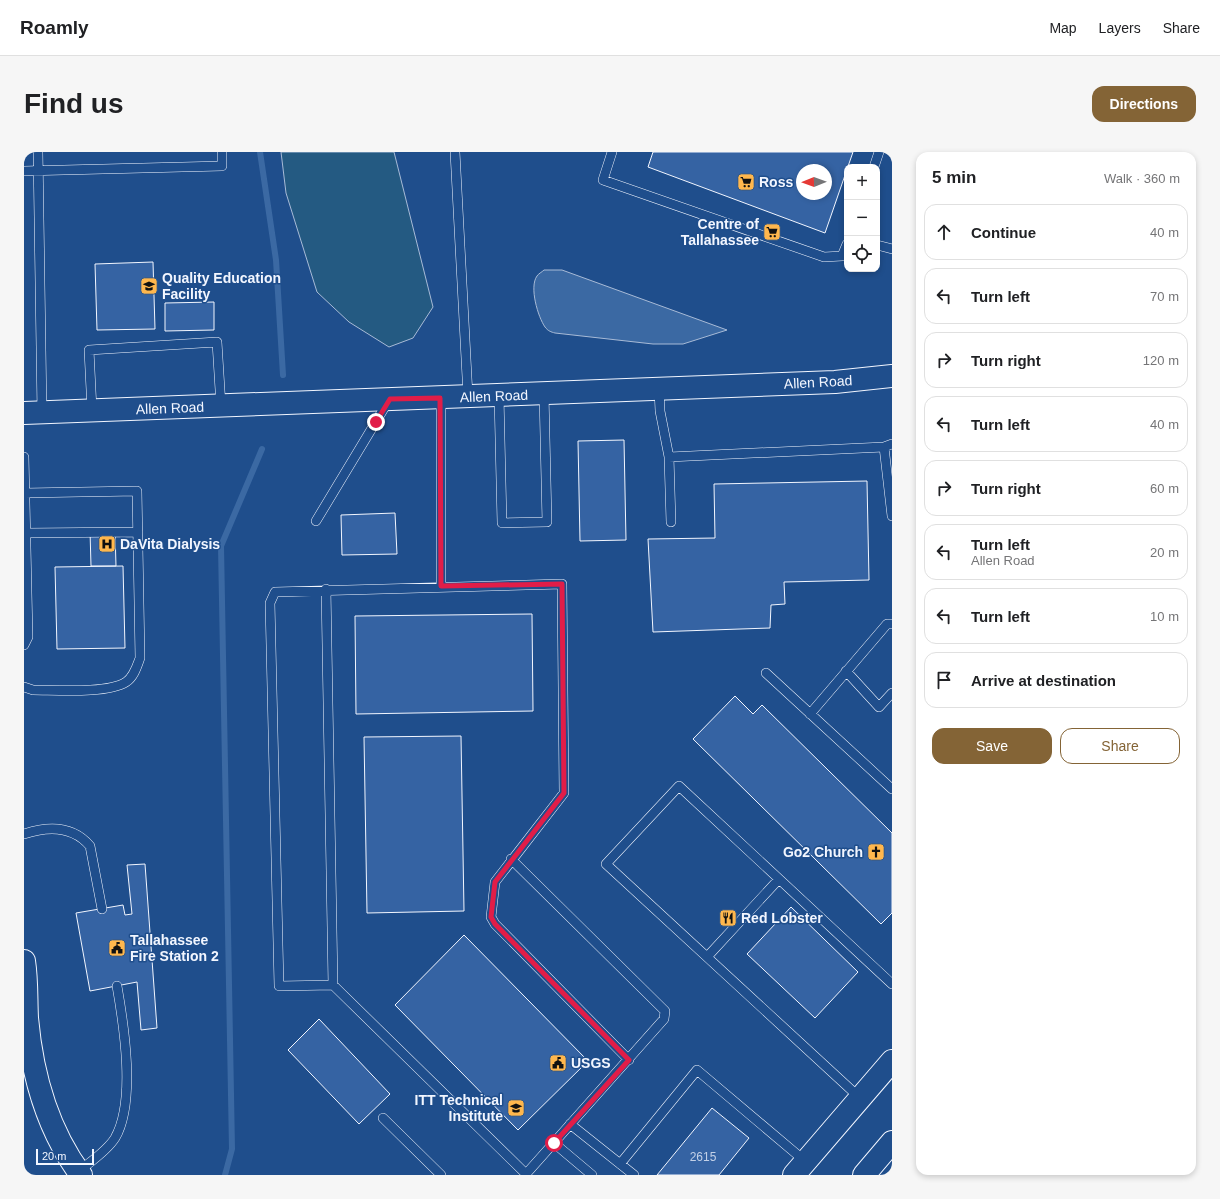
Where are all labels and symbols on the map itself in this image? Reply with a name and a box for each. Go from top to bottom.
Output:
north arrow [796,164,832,200]
supermarket icon: Ross [736,172,756,192]
place label: Ross [759,174,793,190]
place label: Centre of Tallahassee [681,216,759,248]
supermarket icon: Centre of Tallahassee [762,222,782,242]
place label: Quality Education Facility [162,270,281,302]
school or university icon: Quality Education Facility [139,276,159,296]
street label: Allen Road [783,372,853,392]
street label: Allen Road [459,387,529,405]
street label: Allen Road [135,399,205,417]
route end [367,413,385,431]
hospital icon: DaVita Dialysis [97,534,117,554]
place label: DaVita Dialysis [120,536,220,552]
church icon: Go2 Church [866,842,886,862]
place label: Go2 Church [783,844,863,860]
restaurant icon: Red Lobster [718,908,738,928]
place label: Red Lobster [741,910,823,926]
place label: Tallahassee Fire Station 2 [130,932,219,964]
public building icon: Tallahassee Fire Station 2 [107,938,127,958]
public building icon: USGS [548,1053,568,1073]
place label: USGS [571,1055,611,1071]
place label: ITT Technical Institute [415,1092,503,1124]
school or university icon: ITT Technical Institute [506,1098,526,1118]
route start [545,1134,563,1152]
scale bar [36,1147,94,1166]
house number: 2615 [690,1150,717,1164]

